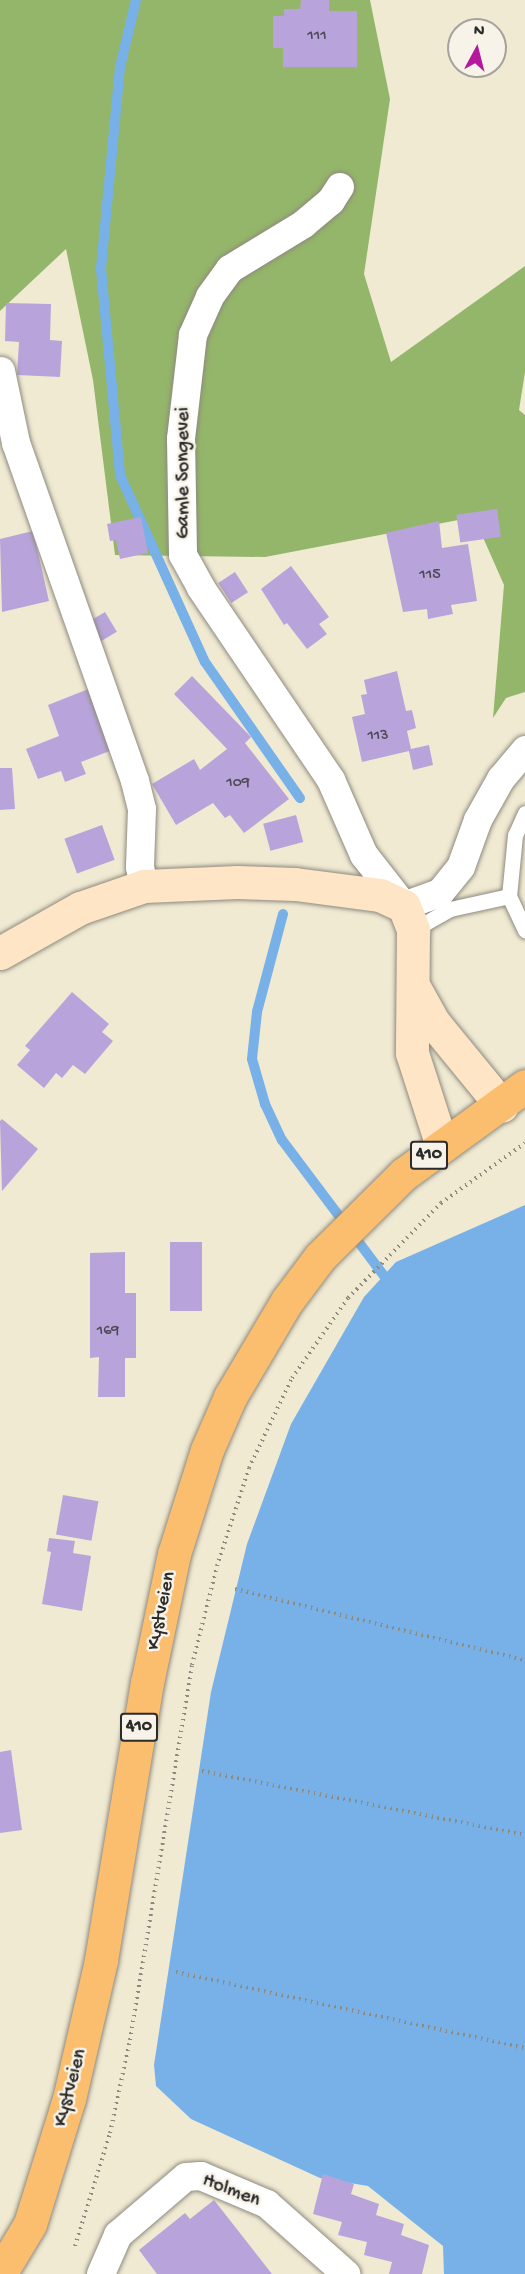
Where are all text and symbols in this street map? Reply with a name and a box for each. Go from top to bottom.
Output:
north arrow [447,18,507,78]
text: N [473,22,485,42]
house number: 111 [307,27,327,47]
street label: Gamle Songevei [172,407,196,539]
house number: 115 [419,566,441,586]
house number: 113 [367,727,389,747]
house number: 109 [226,774,250,794]
road number: 410 [410,1140,448,1170]
house number: 169 [97,1322,119,1342]
street label: Kystveien [142,1570,182,1652]
road number: 410 [120,1712,158,1742]
street label: Kystveien [49,2046,93,2130]
street label: Holmen [199,2169,263,2213]

